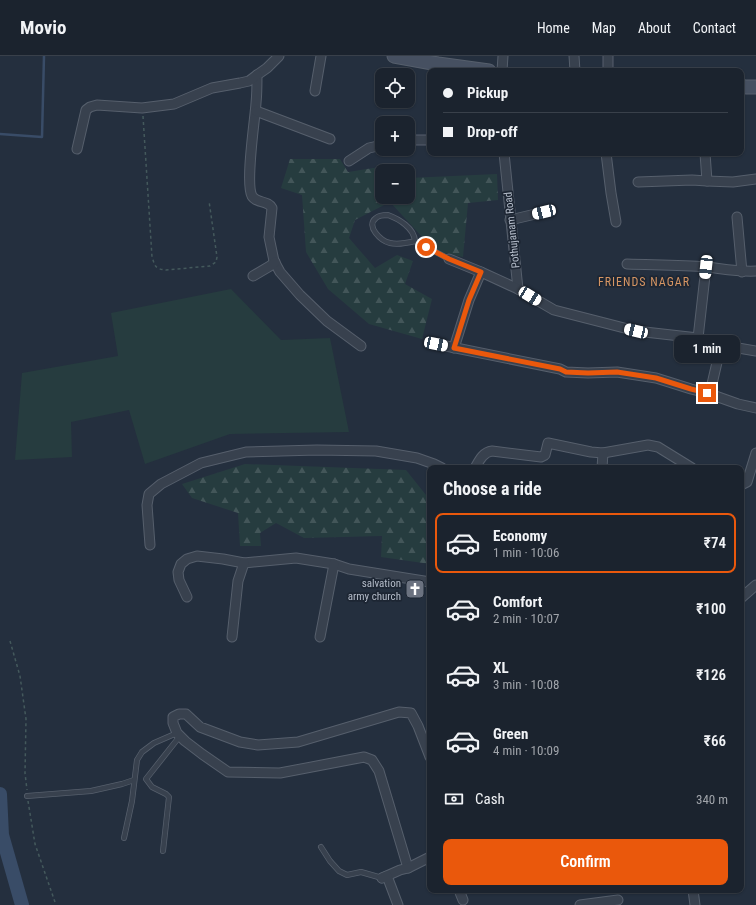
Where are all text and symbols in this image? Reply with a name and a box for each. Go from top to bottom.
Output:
text: Movio [20,16,67,39]
text: Home [537,20,570,36]
text: Map [592,20,616,36]
text: About [638,20,671,36]
text: Contact [693,20,736,36]
map controls [375,68,415,204]
button: locate [375,68,415,108]
text: Pickup [467,84,508,102]
button: + [375,116,415,156]
text: Drop-off [467,123,518,141]
button: − [375,164,415,204]
street label: Pothujanam Road [502,191,522,269]
car [531,203,557,221]
route start [417,238,435,256]
car [699,254,713,280]
district label: FRIENDS NAGAR [598,275,690,289]
car [517,285,543,307]
car [623,322,649,340]
callout: 1 min [674,335,740,363]
car [423,336,449,352]
text: 1 min [693,341,721,356]
route end [698,384,716,402]
text: Choose a ride [443,478,542,499]
icon: car [445,525,481,561]
text: Economy [493,527,547,545]
text: ₹74 [704,534,726,552]
text: 1 min · 10:06 [493,545,559,560]
place label: salvation army church [348,577,401,603]
church icon: salvation army church [404,578,426,600]
icon: car [445,591,481,627]
text: Comfort [493,593,542,611]
text: ₹100 [696,600,726,618]
text: 2 min · 10:07 [493,611,559,626]
icon: car [445,657,481,693]
text: XL [493,659,509,677]
text: ₹126 [696,666,726,684]
text: 3 min · 10:08 [493,677,559,692]
icon: car [445,723,481,759]
text: Green [493,725,528,743]
text: ₹66 [704,732,726,750]
text: 4 min · 10:09 [493,743,559,758]
icon: cash [443,788,465,810]
text: Cash [475,790,505,808]
text: 340 m [696,792,728,807]
button: Confirm [443,839,728,885]

